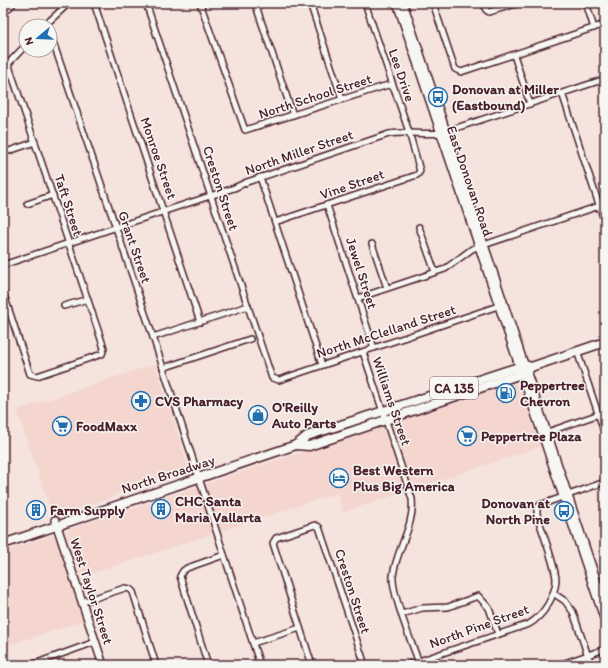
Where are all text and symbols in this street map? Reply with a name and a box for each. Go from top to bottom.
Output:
north arrow [18,18,58,58]
text: N [22,35,36,47]
street label: Lee Drive [385,47,419,104]
street label: North School Street [256,70,374,123]
place label: Donovan at Miller (Eastbound) [452,81,559,114]
bus stop icon: Donovan at Miller (Eastbound) [427,86,449,108]
street label: Monroe Street [137,115,181,201]
street label: East Donovan Road [443,124,497,239]
street label: North Miller Street [243,126,355,179]
street label: Creston Street [199,144,242,233]
street label: Vine Street [318,166,387,203]
street label: Taft Street [51,172,87,238]
street label: Grant Street [114,209,155,286]
street label: Jewel Street [342,235,381,311]
street label: North McClelland Street [314,301,458,362]
street label: Williams Street [368,355,415,448]
road number: CA 135 [430,377,478,399]
place label: Peppertree Chevron [520,377,585,410]
fuel station icon: Peppertree Chevron [495,382,517,404]
pharmacy icon: CVS Pharmacy [130,390,152,412]
place label: CVS Pharmacy [155,393,244,410]
place label: O'Reilly Auto Parts [271,399,336,432]
shop icon: O'Reilly Auto Parts [247,404,269,426]
supermarket icon: FoodMaxx [51,415,73,437]
place label: FoodMaxx [76,418,138,435]
supermarket icon: Peppertree Plaza [456,425,478,447]
place label: Peppertree Plaza [481,428,582,445]
street label: North Broadway [119,451,217,498]
place label: Best Western Plus Big America [353,462,455,495]
hotel icon: Best Western Plus Big America [328,467,350,489]
place label: CHC Santa Maria Vallarta [175,493,262,526]
place label: Donovan at North Pine [481,495,551,528]
building icon: CHC Santa Maria Vallarta [150,498,172,520]
building icon: Farm Supply [25,499,47,521]
bus stop icon: Donovan at North Pine [553,500,575,522]
place label: Farm Supply [50,502,125,519]
street label: West Taylor Street [66,536,117,647]
street label: Creston Street [331,547,374,636]
street label: North Pine Street [427,601,531,652]

